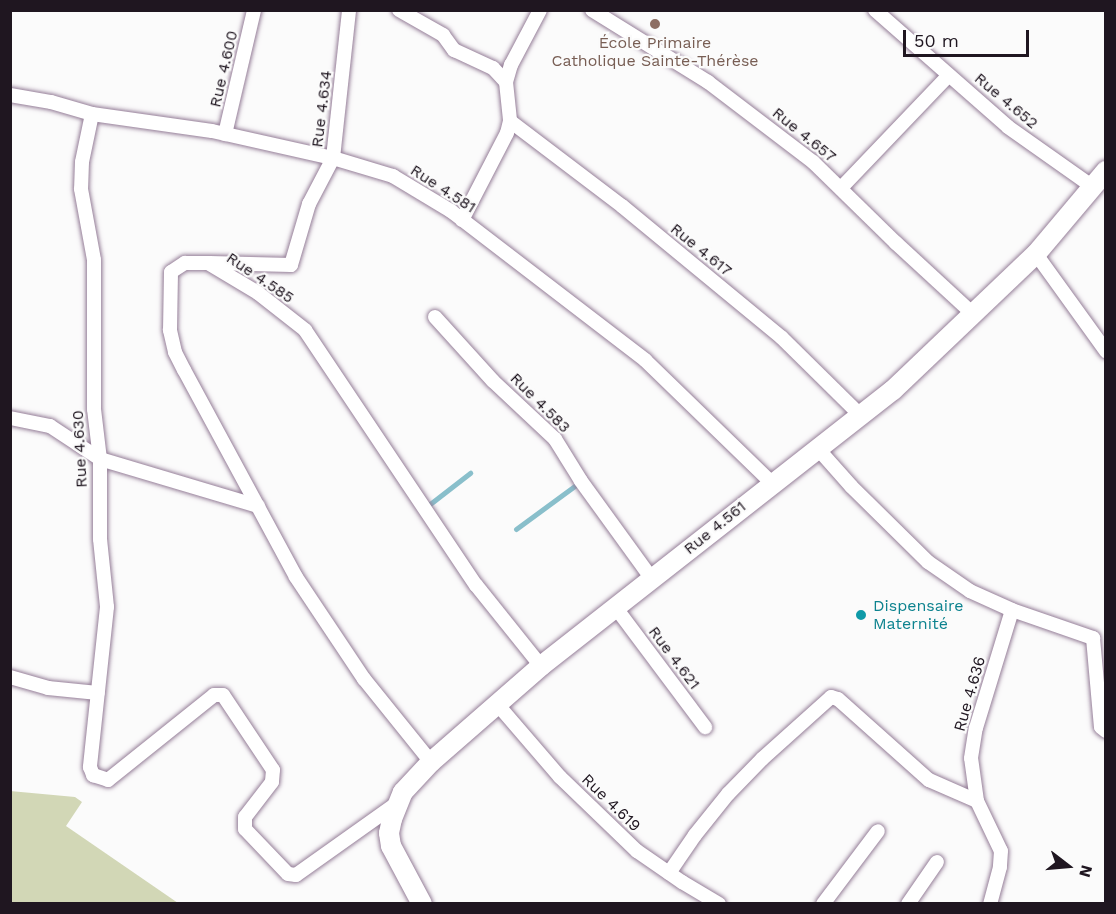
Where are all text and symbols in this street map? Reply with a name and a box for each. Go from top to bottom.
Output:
marker: École Primaire Catholique Sainte-Thérèse [648,17,662,31]
scale bar [906,18,1032,56]
street label: Rue 4.600 [206,29,242,109]
text: 50 m [914,30,959,51]
place label: École Primaire Catholique Sainte-Thérèse [551,33,759,71]
street label: Rue 4.634 [308,69,336,149]
street label: Rue 4.652 [970,69,1042,133]
street label: Rue 4.657 [768,103,840,167]
street label: Rue 4.581 [407,161,479,217]
street label: Rue 4.617 [666,219,736,281]
street label: Rue 4.585 [223,248,297,308]
street label: Rue 4.583 [506,369,574,437]
street label: Rue 4.630 [68,410,92,488]
street label: Rue 4.561 [680,497,750,559]
place label: Dispensaire Maternité [873,596,964,634]
marker: Dispensaire Maternité [854,608,868,622]
street label: Rue 4.621 [644,623,704,693]
street label: Rue 4.636 [950,654,990,734]
street label: Rue 4.619 [578,770,644,836]
north arrow [1038,836,1098,896]
text: N [1075,863,1097,879]

